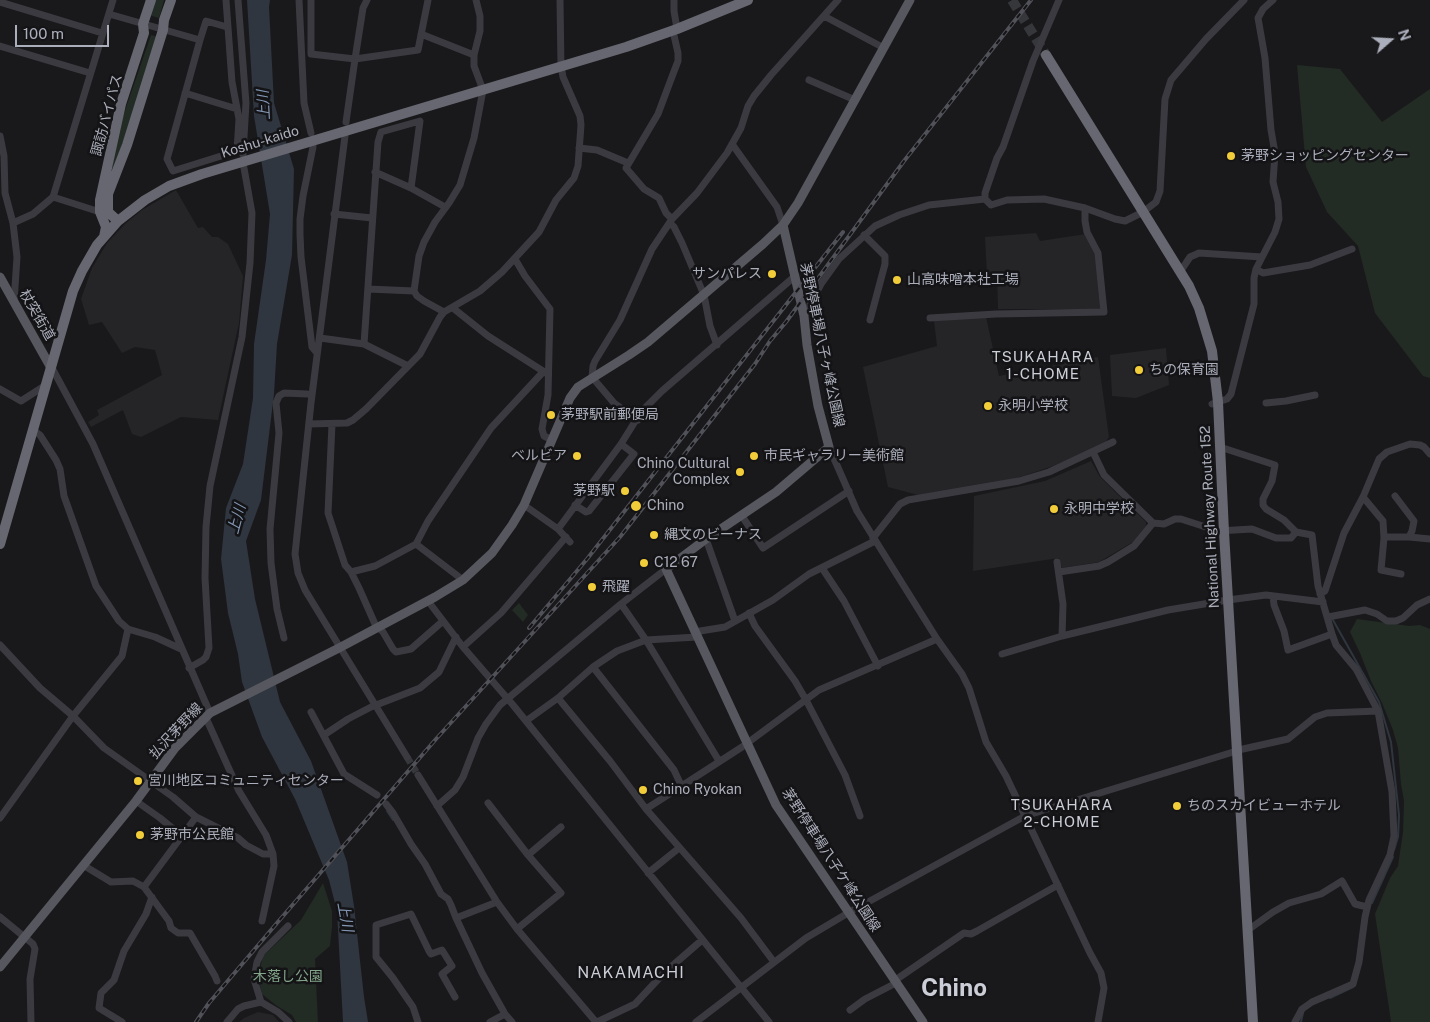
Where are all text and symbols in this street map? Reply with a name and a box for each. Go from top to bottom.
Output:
scale bar [18,15,111,47]
north arrow [1365,15,1415,65]
text: 100 m [23,25,64,42]
text: N [1395,27,1414,43]
street label: 諏訪バイパス [88,72,126,158]
water label: 上川 [254,90,274,120]
street label: Koshu-kaido [219,122,301,162]
place label: 茅野ショッピングセンター [1241,148,1409,164]
marker: 茅野ショッピングセンター [1225,150,1237,162]
street label: 茅野停車場八子ヶ峰公園線 [796,261,848,429]
place label: サンパレス [692,266,762,282]
marker: サンパレス [766,268,778,280]
place label: 山高味噌本社工場 [907,272,1019,288]
marker: 山高味噌本社工場 [891,274,903,286]
street label: 杖突街道 [16,287,58,343]
district label: TSUKAHARA 1-CHOME [991,348,1095,383]
place label: ちの保育園 [1149,362,1219,378]
marker: ちの保育園 [1133,364,1145,376]
place label: 永明小学校 [998,398,1068,414]
marker: 永明小学校 [982,400,994,412]
place label: 茅野駅前郵便局 [561,407,659,423]
marker: 茅野駅前郵便局 [545,409,557,421]
street label: National Highway Route 152 [1197,425,1223,609]
place label: ベルビア [511,448,567,464]
place label: 市民ギャラリー美術館 [764,448,904,464]
marker: ベルビア [571,450,583,462]
marker: 市民ギャラリー美術館 [748,450,760,462]
place label: Chino Cultural Complex [637,456,730,488]
marker: Chino Cultural Complex [734,466,746,478]
place label: 茅野駅 [573,483,615,499]
marker: 茅野駅 [619,485,631,497]
place label: Chino [647,498,684,514]
marker: Chino [629,499,643,513]
place label: 永明中学校 [1064,501,1134,517]
water label: 上川 [224,502,250,536]
marker: 永明中学校 [1048,503,1060,515]
place label: 縄文のビーナス [664,527,762,543]
marker: 縄文のビーナス [648,529,660,541]
place label: C12 67 [654,555,698,571]
marker: C12 67 [638,557,650,569]
place label: 飛躍 [602,579,630,595]
marker: 飛躍 [586,581,598,593]
street label: 払沢茅野線 [146,700,206,762]
place label: 宮川地区コミュニティセンター [148,773,344,789]
marker: 宮川地区コミュニティセンター [132,775,144,787]
place label: Chino Ryokan [653,782,742,798]
marker: Chino Ryokan [637,784,649,796]
street label: 茅野停車場八子ケ峰公園線 [778,785,884,935]
district label: TSUKAHARA 2-CHOME [1010,796,1114,831]
place label: ちのスカイビューホテル [1187,798,1341,814]
marker: ちのスカイビューホテル [1171,800,1183,812]
place label: 茅野市公民館 [150,827,234,843]
marker: 茅野市公民館 [134,829,146,841]
water label: 上川 [334,901,356,933]
district label: NAKAMACHI [576,963,686,983]
park label: 木落し公園 [253,969,323,985]
district label: Chino [921,975,987,1003]

